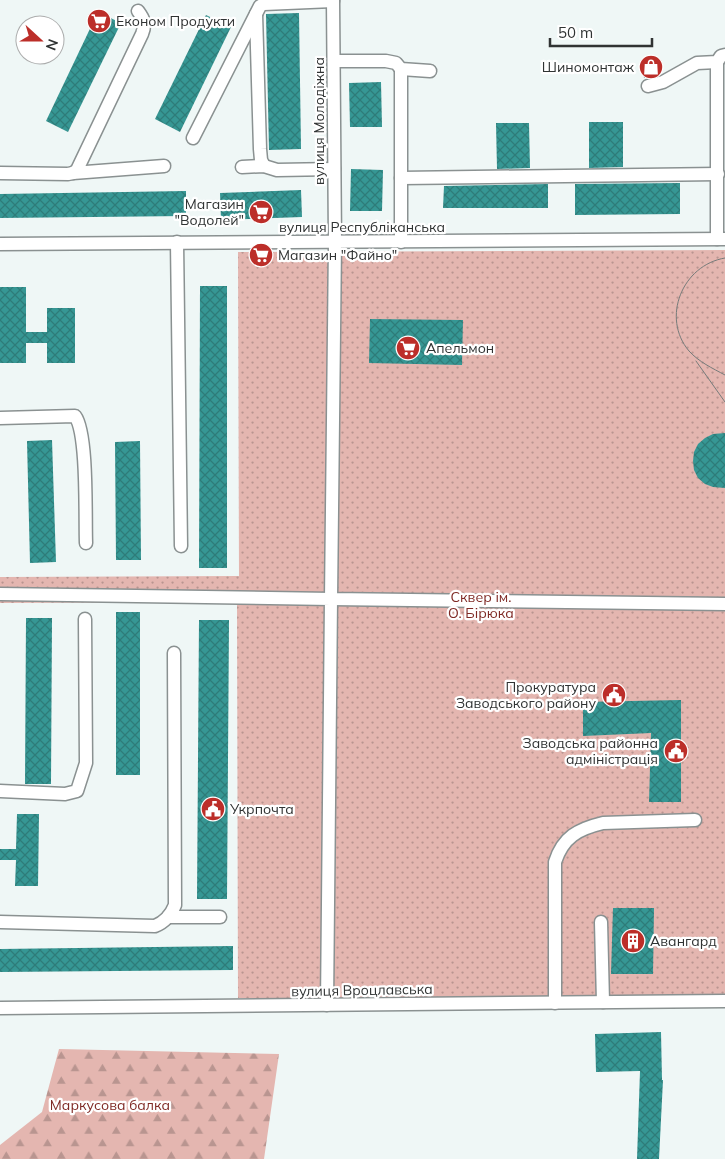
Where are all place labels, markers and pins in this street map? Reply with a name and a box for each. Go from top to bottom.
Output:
supermarket icon: Економ Продукти [86,8,112,34]
place label: Економ Продукти [116,12,235,30]
shop icon: Шиномонтаж [638,54,664,80]
place label: Шиномонтаж [542,58,635,76]
place label: Магазин "Водолей" [175,195,244,229]
supermarket icon: Магазин "Водолей" [248,199,274,225]
supermarket icon: Магазин "Файно" [248,242,274,268]
place label: Магазин "Файно" [278,246,397,264]
supermarket icon: Апельмон [395,335,421,361]
place label: Апельмон [426,339,494,357]
place label: Прокуратура Заводського району [456,678,596,712]
public building icon: Прокуратура Заводського району [601,682,627,708]
place label: Заводська районна адміністрація [523,734,658,768]
public building icon: Заводська районна адміністрація [663,738,689,764]
public building icon: Укрпочта [200,796,226,822]
place label: Укрпочта [229,800,294,818]
building icon: Авангард [620,928,646,954]
place label: Авангард [650,932,717,950]

